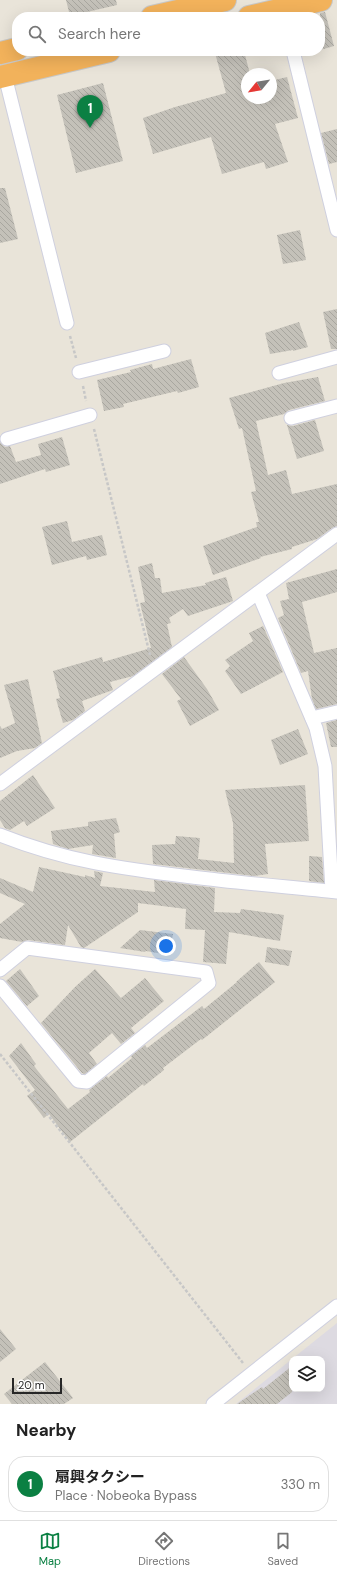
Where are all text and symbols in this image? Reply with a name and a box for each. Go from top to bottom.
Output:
search box [12,12,325,56]
icon: search [26,23,48,45]
text: Search here [58,24,141,44]
north arrow [241,68,277,104]
pin: 1 [77,95,103,128]
your location [156,936,176,956]
map controls [289,1356,325,1392]
button: layers [289,1356,325,1392]
scale bar [12,1376,62,1395]
text: 20 m [18,1378,44,1392]
text: Nearby [16,1419,76,1441]
text: 扇興タクシー [55,1467,145,1487]
text: 1 [28,1476,32,1493]
text: 330 m [281,1476,320,1493]
text: Place · Nobeoka Bypass [55,1487,197,1504]
tab: Map [39,1530,61,1568]
tab: Directions [138,1530,190,1568]
tab: Saved [267,1530,298,1568]

